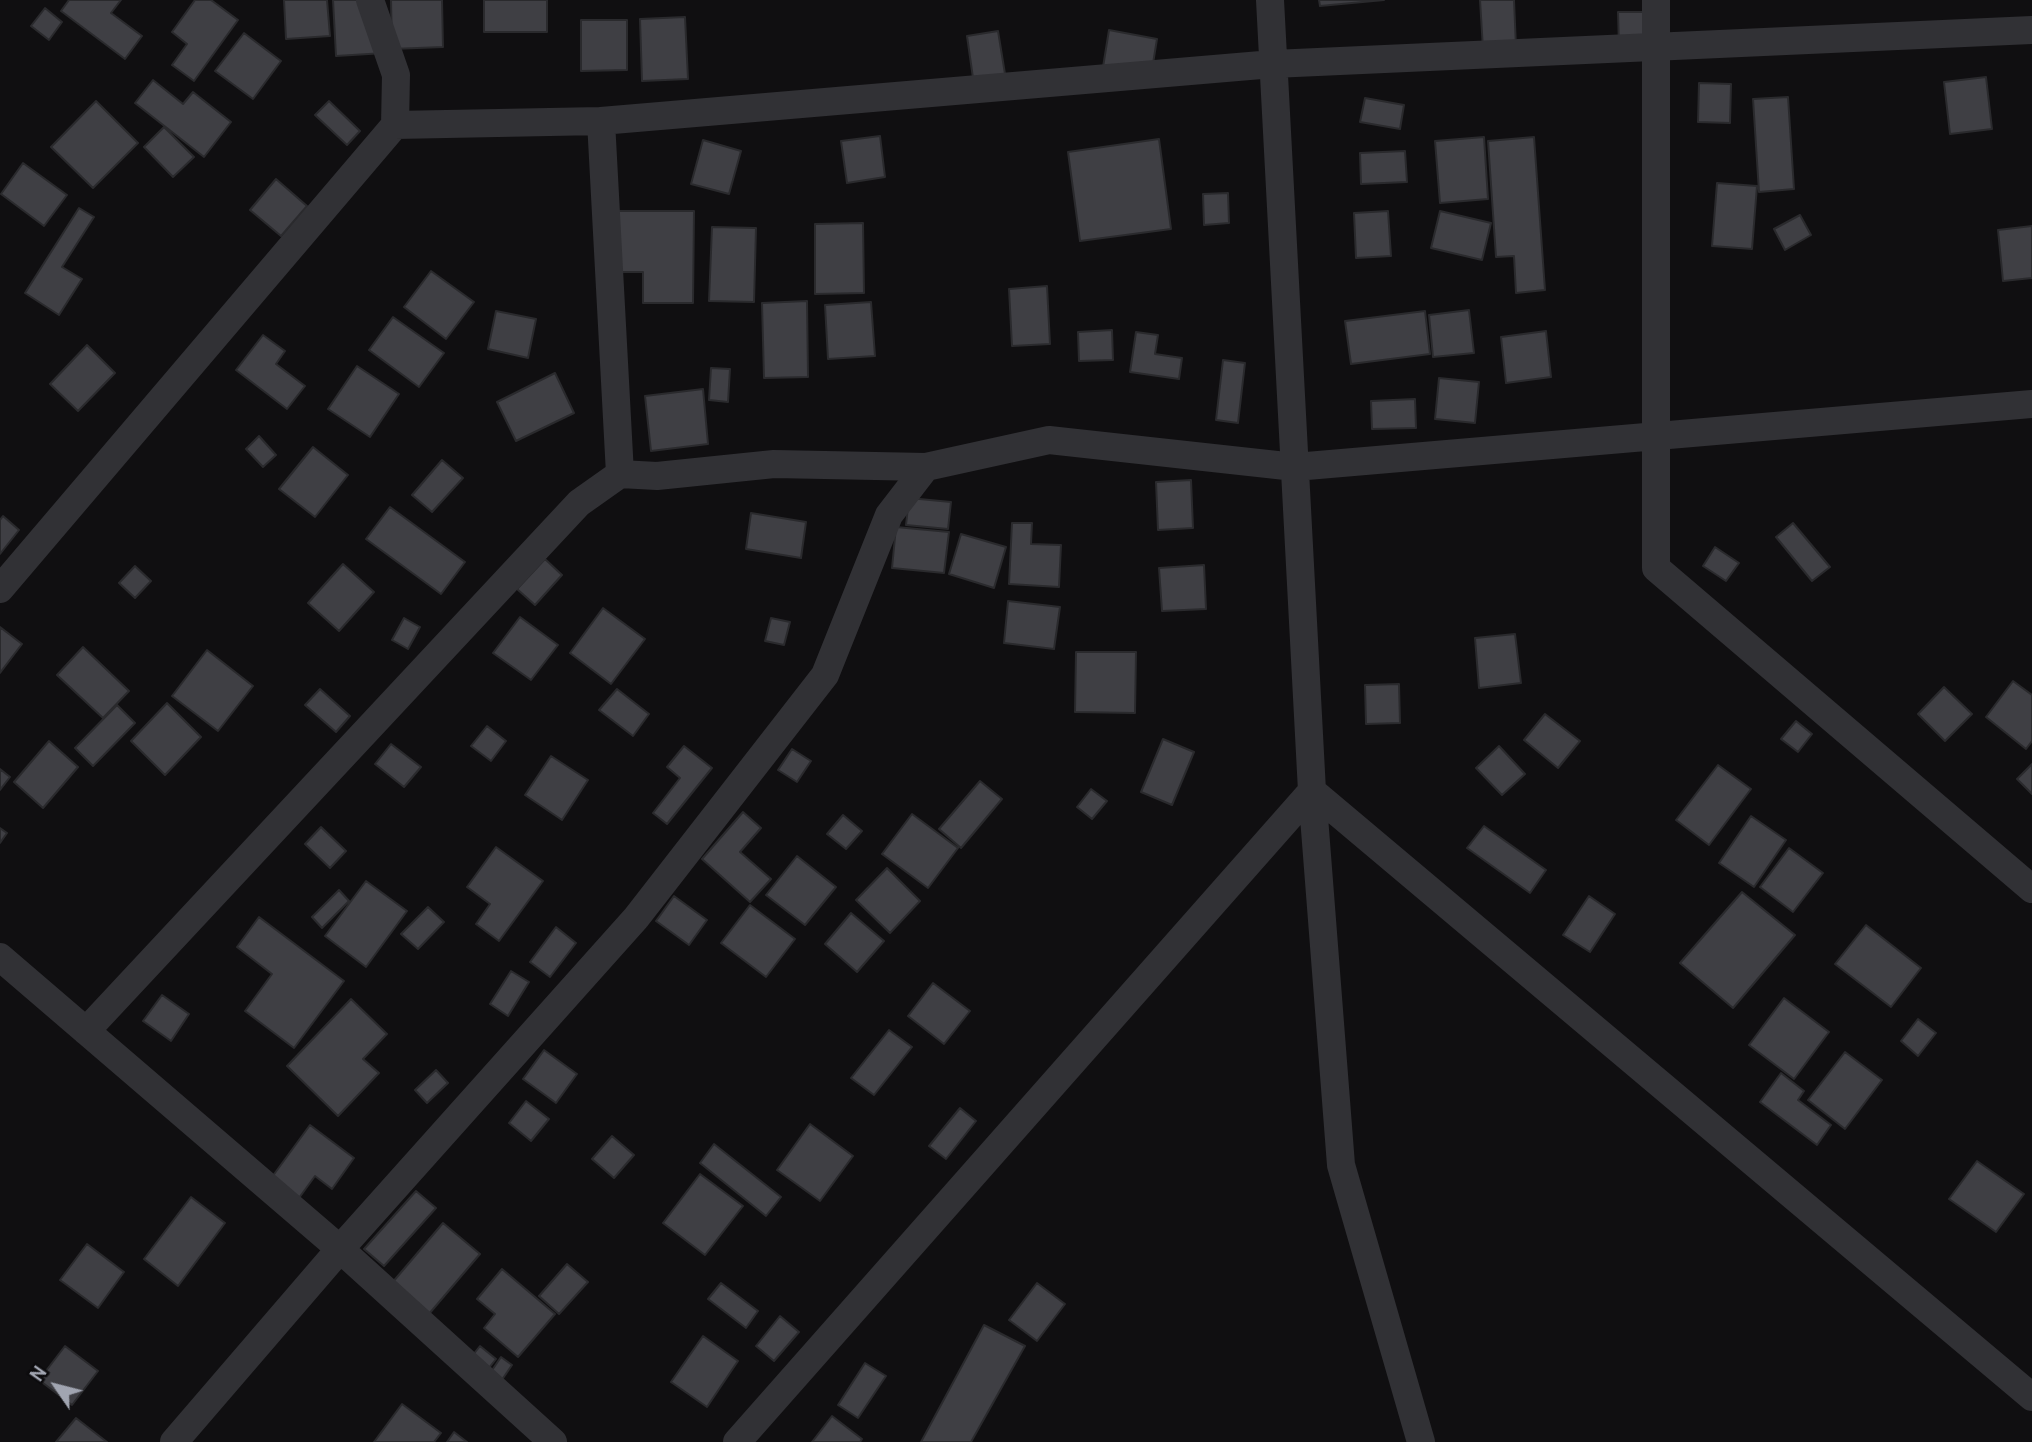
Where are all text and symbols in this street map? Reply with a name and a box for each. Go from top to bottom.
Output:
north arrow [21,1351,91,1421]
text: N [25,1362,52,1386]

